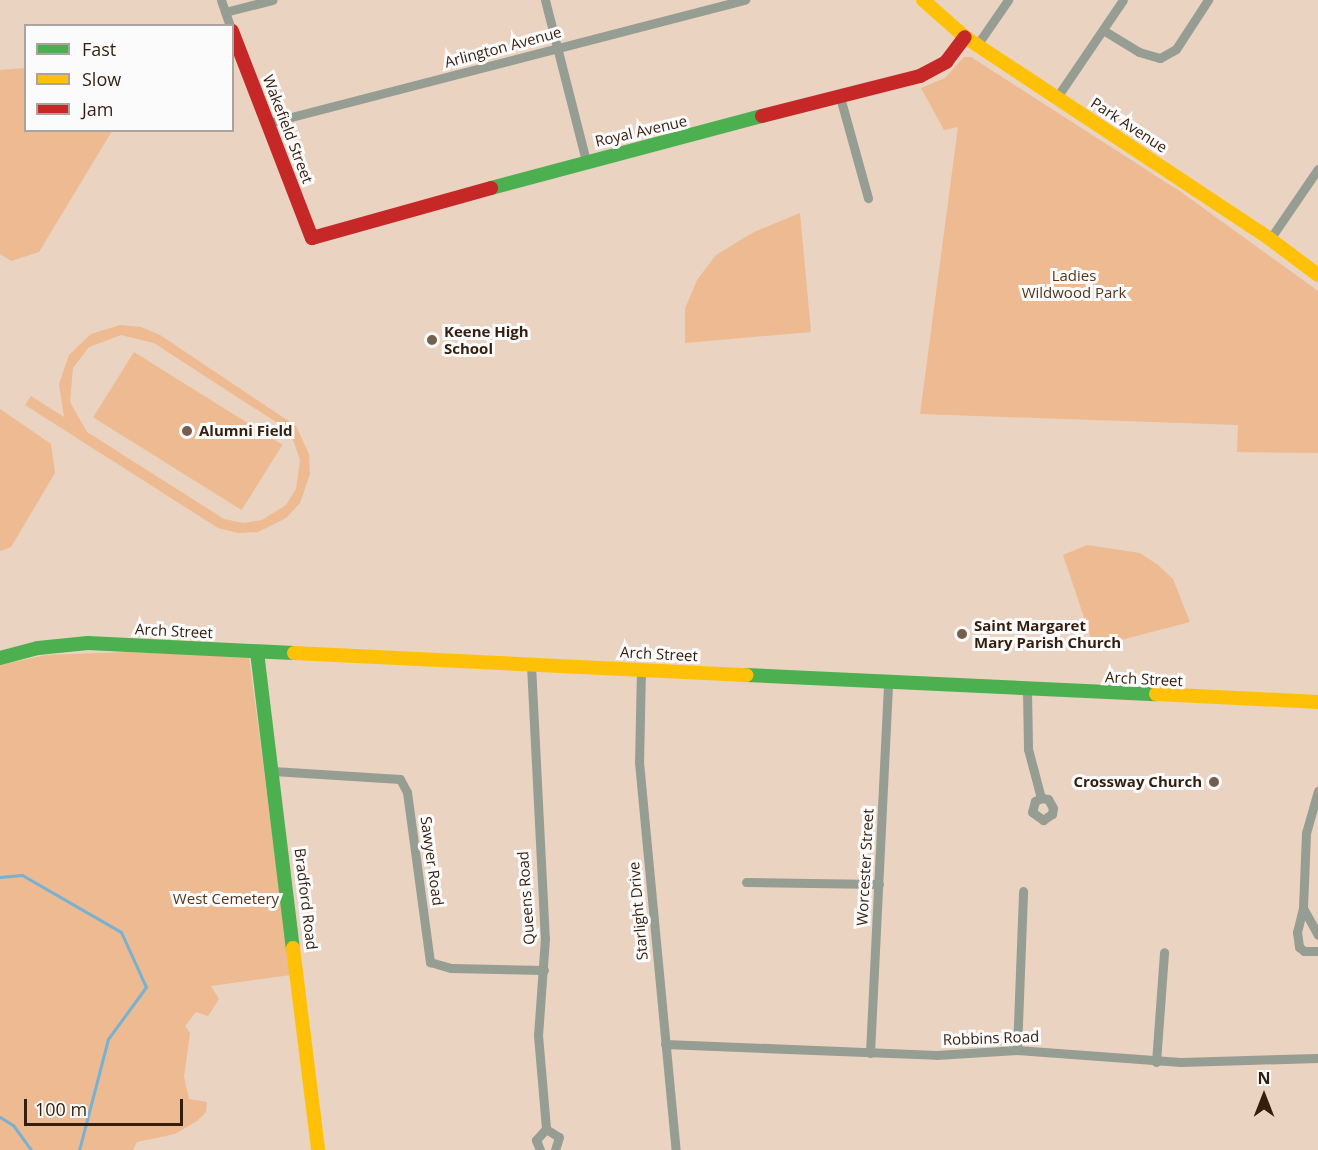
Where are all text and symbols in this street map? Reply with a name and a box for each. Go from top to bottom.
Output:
street label: Arlington Avenue [443,23,563,71]
legend [24,24,234,132]
text: Fast [82,37,116,61]
text: Slow [82,67,121,91]
street label: Wakefield Street [259,72,317,186]
street label: Park Avenue [1087,94,1171,156]
text: Jam [82,97,114,121]
street label: Royal Avenue [593,112,689,150]
park label: Ladies Wildwood Park [1022,266,1126,301]
place label: Keene High School [444,322,529,357]
marker: Keene High School [425,333,439,347]
place label: Alumni Field [199,422,293,440]
marker: Alumni Field [180,424,194,438]
place label: Saint Margaret Mary Parish Church [974,616,1121,651]
street label: Arch Street [135,620,213,642]
marker: Saint Margaret Mary Parish Church [955,627,969,641]
street label: Arch Street [620,643,698,665]
street label: Arch Street [1105,668,1183,690]
place label: Crossway Church [1073,773,1202,791]
marker: Crossway Church [1207,775,1221,789]
street label: Worcester Street [853,808,877,926]
street label: Sawyer Road [417,815,447,907]
street label: Bradford Road [291,847,321,951]
street label: Queens Road [514,851,538,945]
street label: Starlight Drive [625,861,651,961]
park label: West Cemetery [173,890,279,908]
street label: Robbins Road [942,1027,1040,1049]
north arrow [1234,1066,1294,1126]
text: N [1257,1067,1271,1089]
scale bar [27,1087,186,1125]
text: 100 m [35,1097,87,1121]

